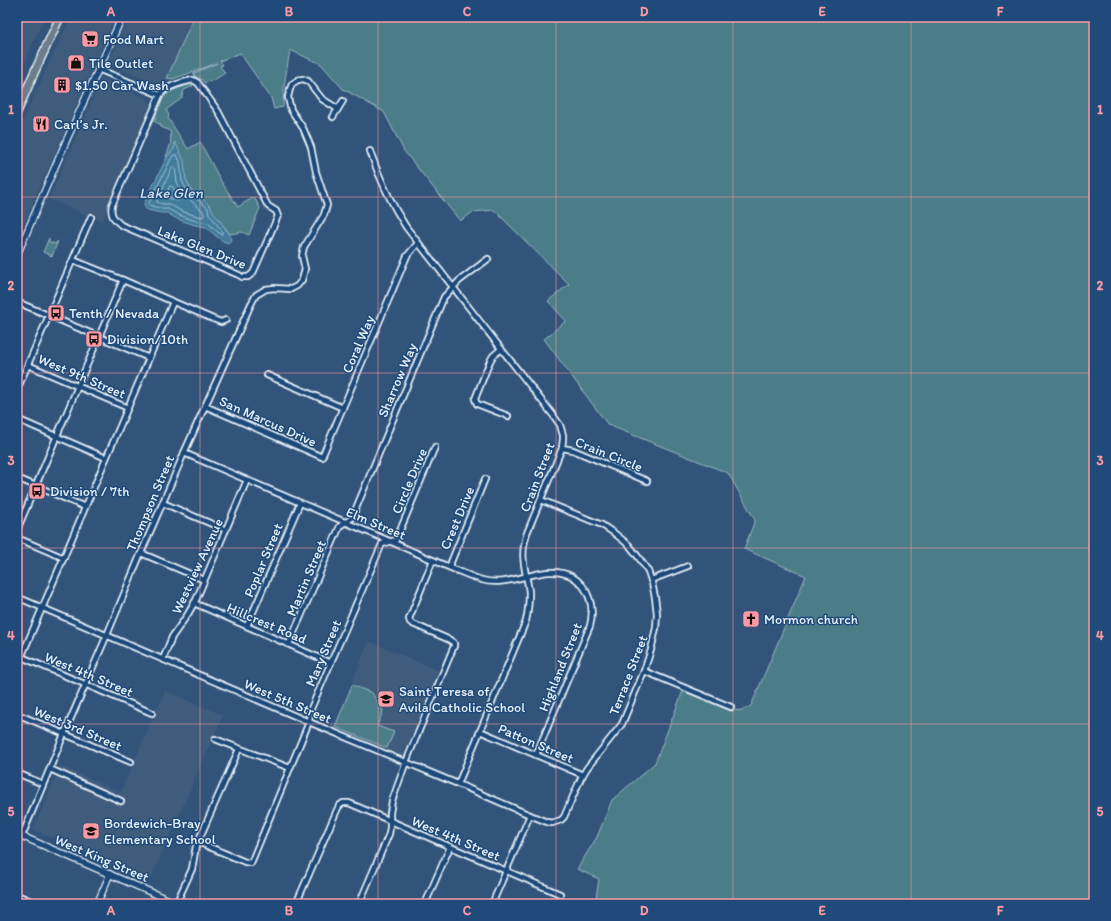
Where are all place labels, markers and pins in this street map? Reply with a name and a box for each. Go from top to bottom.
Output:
supermarket icon: Food Mart [80,29,100,49]
place label: Food Mart [103,31,164,48]
shop icon: Tile Outlet [66,53,86,73]
place label: Tile Outlet [89,55,153,72]
building icon: $1.50 Car Wash [52,75,72,95]
place label: $1.50 Car Wash [75,77,169,94]
restaurant icon: Carl’s Jr. [31,114,51,134]
place label: Carl’s Jr. [54,116,108,133]
bus stop icon: Tenth / Nevada [46,303,66,323]
place label: Tenth / Nevada [69,305,160,322]
bus stop icon: Division/10th [84,329,104,349]
place label: Division/10th [107,331,188,348]
bus stop icon: Division / 7th [27,481,47,501]
place label: Division / 7th [50,483,129,500]
church icon: Mormon church [741,609,761,629]
place label: Mormon church [764,611,858,628]
place label: Saint Teresa of Avila Catholic School [399,683,525,716]
school or university icon: Saint Teresa of Avila Catholic School [376,689,396,709]
place label: Bordewich-Bray Elementary School [104,815,216,848]
school or university icon: Bordewich-Bray Elementary School [81,821,101,841]

